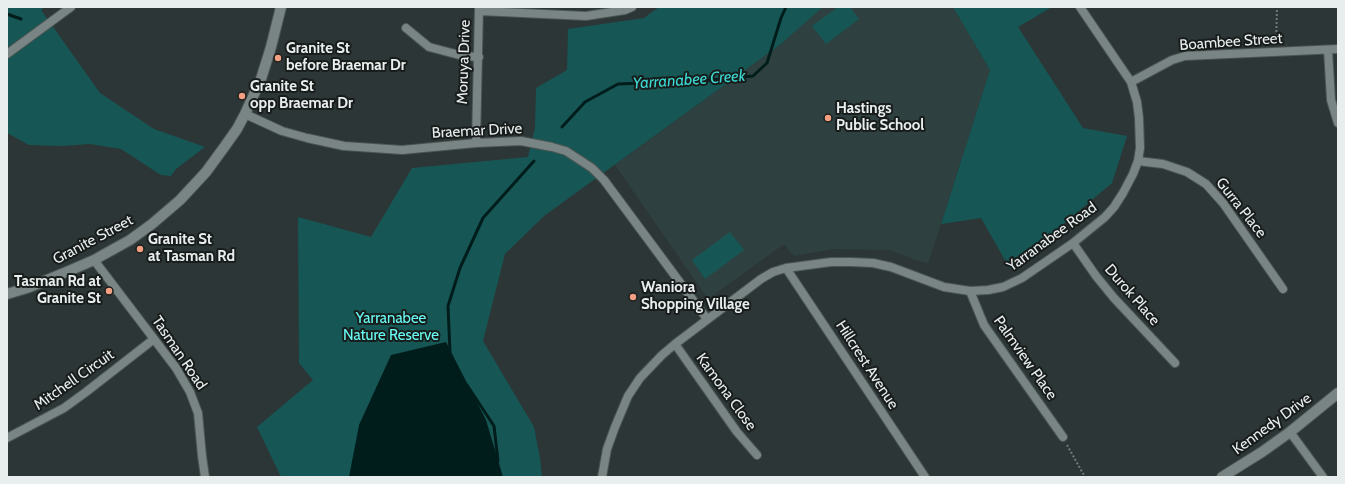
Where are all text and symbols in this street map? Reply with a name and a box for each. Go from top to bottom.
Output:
street label: Moruya Drive [454,19,474,105]
street label: Boambee Street [1179,29,1283,55]
place label: Granite St before Braemar Dr [286,40,406,75]
marker: Granite St before Braemar Dr [273,53,283,63]
water label: Yarranabee Creek [632,66,746,94]
place label: Granite St opp Braemar Dr [250,78,353,113]
marker: Granite St opp Braemar Dr [237,91,247,101]
place label: Hastings Public School [836,100,924,135]
marker: Hastings Public School [823,113,833,123]
street label: Braemar Drive [431,120,523,142]
street label: Gurra Place [1212,174,1270,242]
street label: Yarranabee Road [1004,198,1100,276]
street label: Granite Street [50,211,136,269]
place label: Granite St at Tasman Rd [148,231,235,266]
marker: Granite St at Tasman Rd [135,244,145,254]
street label: Durok Place [1101,261,1163,329]
place label: Tasman Rd at Granite St [14,273,101,308]
place label: Waniora Shopping Village [641,279,750,314]
marker: Tasman Rd at Granite St [104,286,114,296]
marker: Waniora Shopping Village [628,292,638,302]
park label: Yarranabee Nature Reserve [343,310,439,345]
street label: Tasman Road [148,313,210,393]
street label: Palmview Place [989,313,1061,403]
street label: Hillcrest Avenue [832,317,902,413]
street label: Mitchell Circuit [30,346,118,414]
street label: Kamona Close [692,350,760,434]
street label: Kennedy Drive [1229,389,1315,459]

